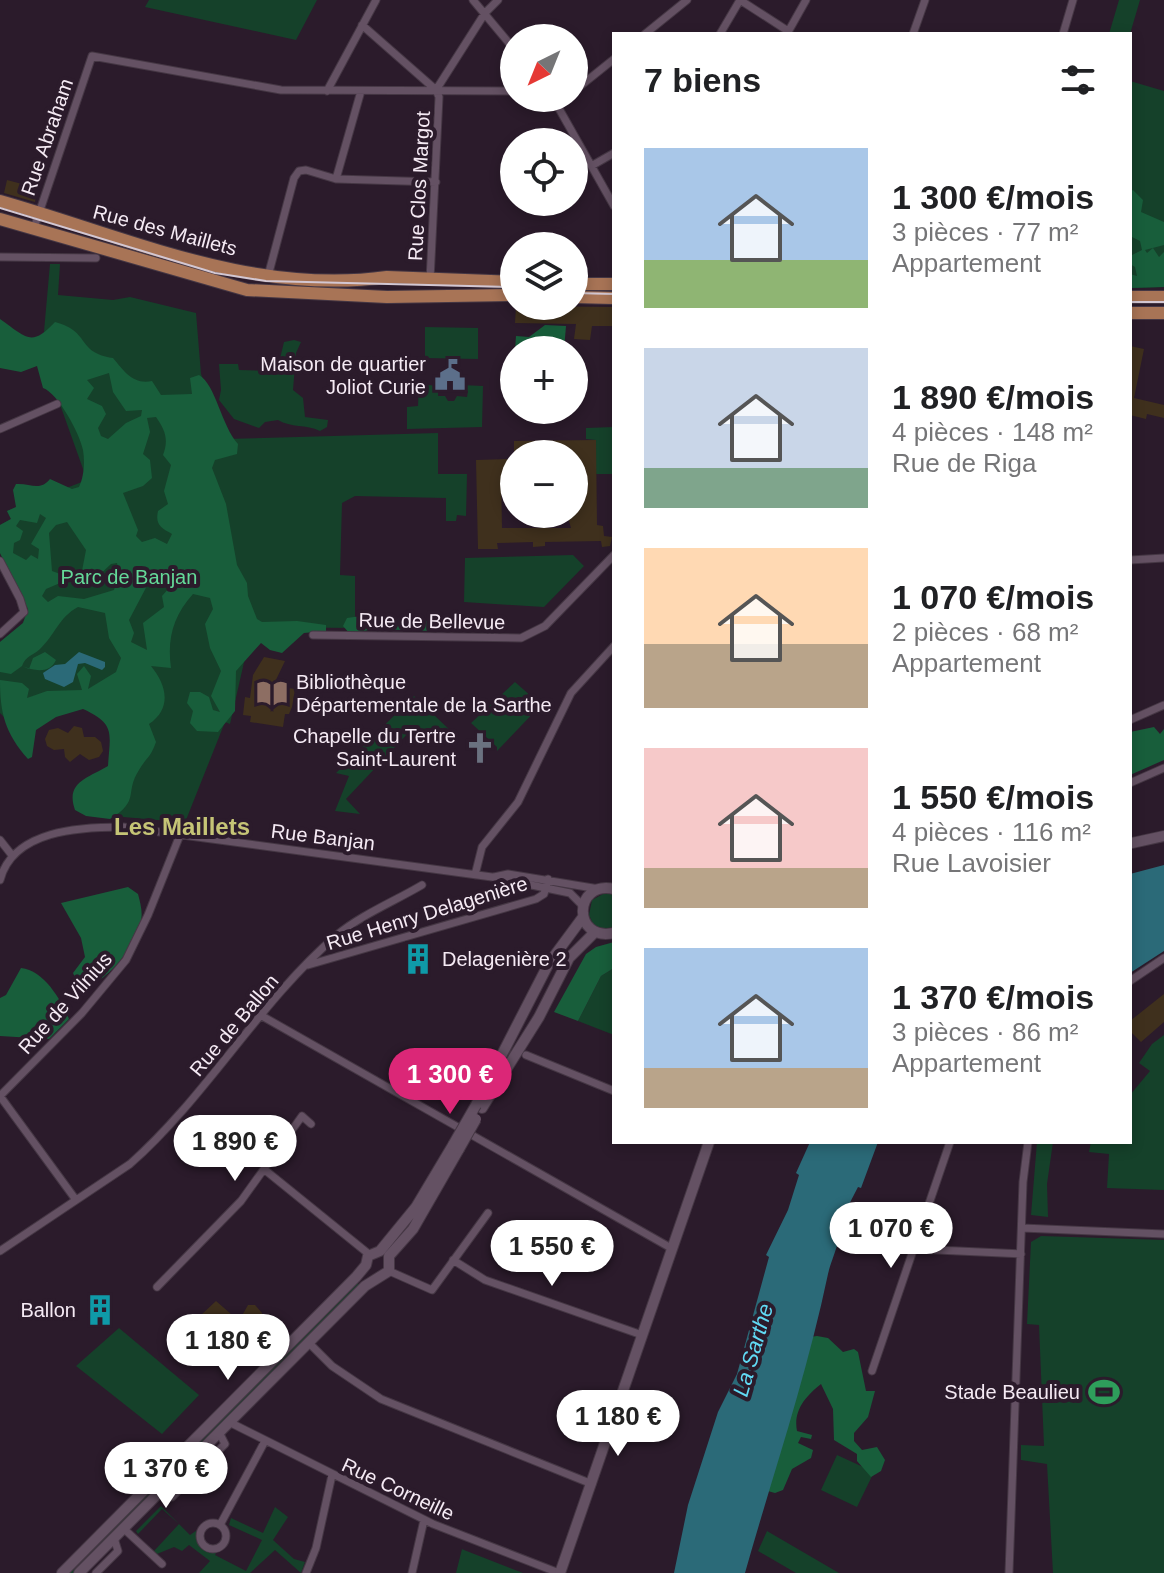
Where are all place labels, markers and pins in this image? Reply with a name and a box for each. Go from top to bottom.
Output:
place label: Maison de quartier Joliot Curie [260,353,426,398]
public building icon: Maison de quartier Joliot Curie [433,358,467,392]
place label: Bibliothèque Départementale de la Sarthe [296,671,552,716]
library icon: Bibliothèque Départementale de la Sarthe [255,676,289,710]
place label: Chapelle du Tertre Saint-Laurent [293,725,456,770]
church icon: Chapelle du Tertre Saint-Laurent [463,731,497,765]
building icon: Delagenière 2 [401,942,435,976]
place label: Delagenière 2 [442,948,567,970]
pin: 1 300 € [376,1048,524,1116]
pin: 1 890 € [161,1115,309,1183]
pin: 1 070 € [817,1202,965,1270]
pin: 1 550 € [478,1220,626,1288]
building icon: Ballon [83,1293,117,1327]
place label: Ballon [20,1299,76,1321]
pin: 1 180 € [154,1314,302,1382]
sports icon: Stade Beaulieu [1087,1375,1121,1409]
place label: Stade Beaulieu [944,1381,1080,1403]
pin: 1 180 € [544,1390,692,1458]
pin: 1 370 € [92,1442,240,1510]

